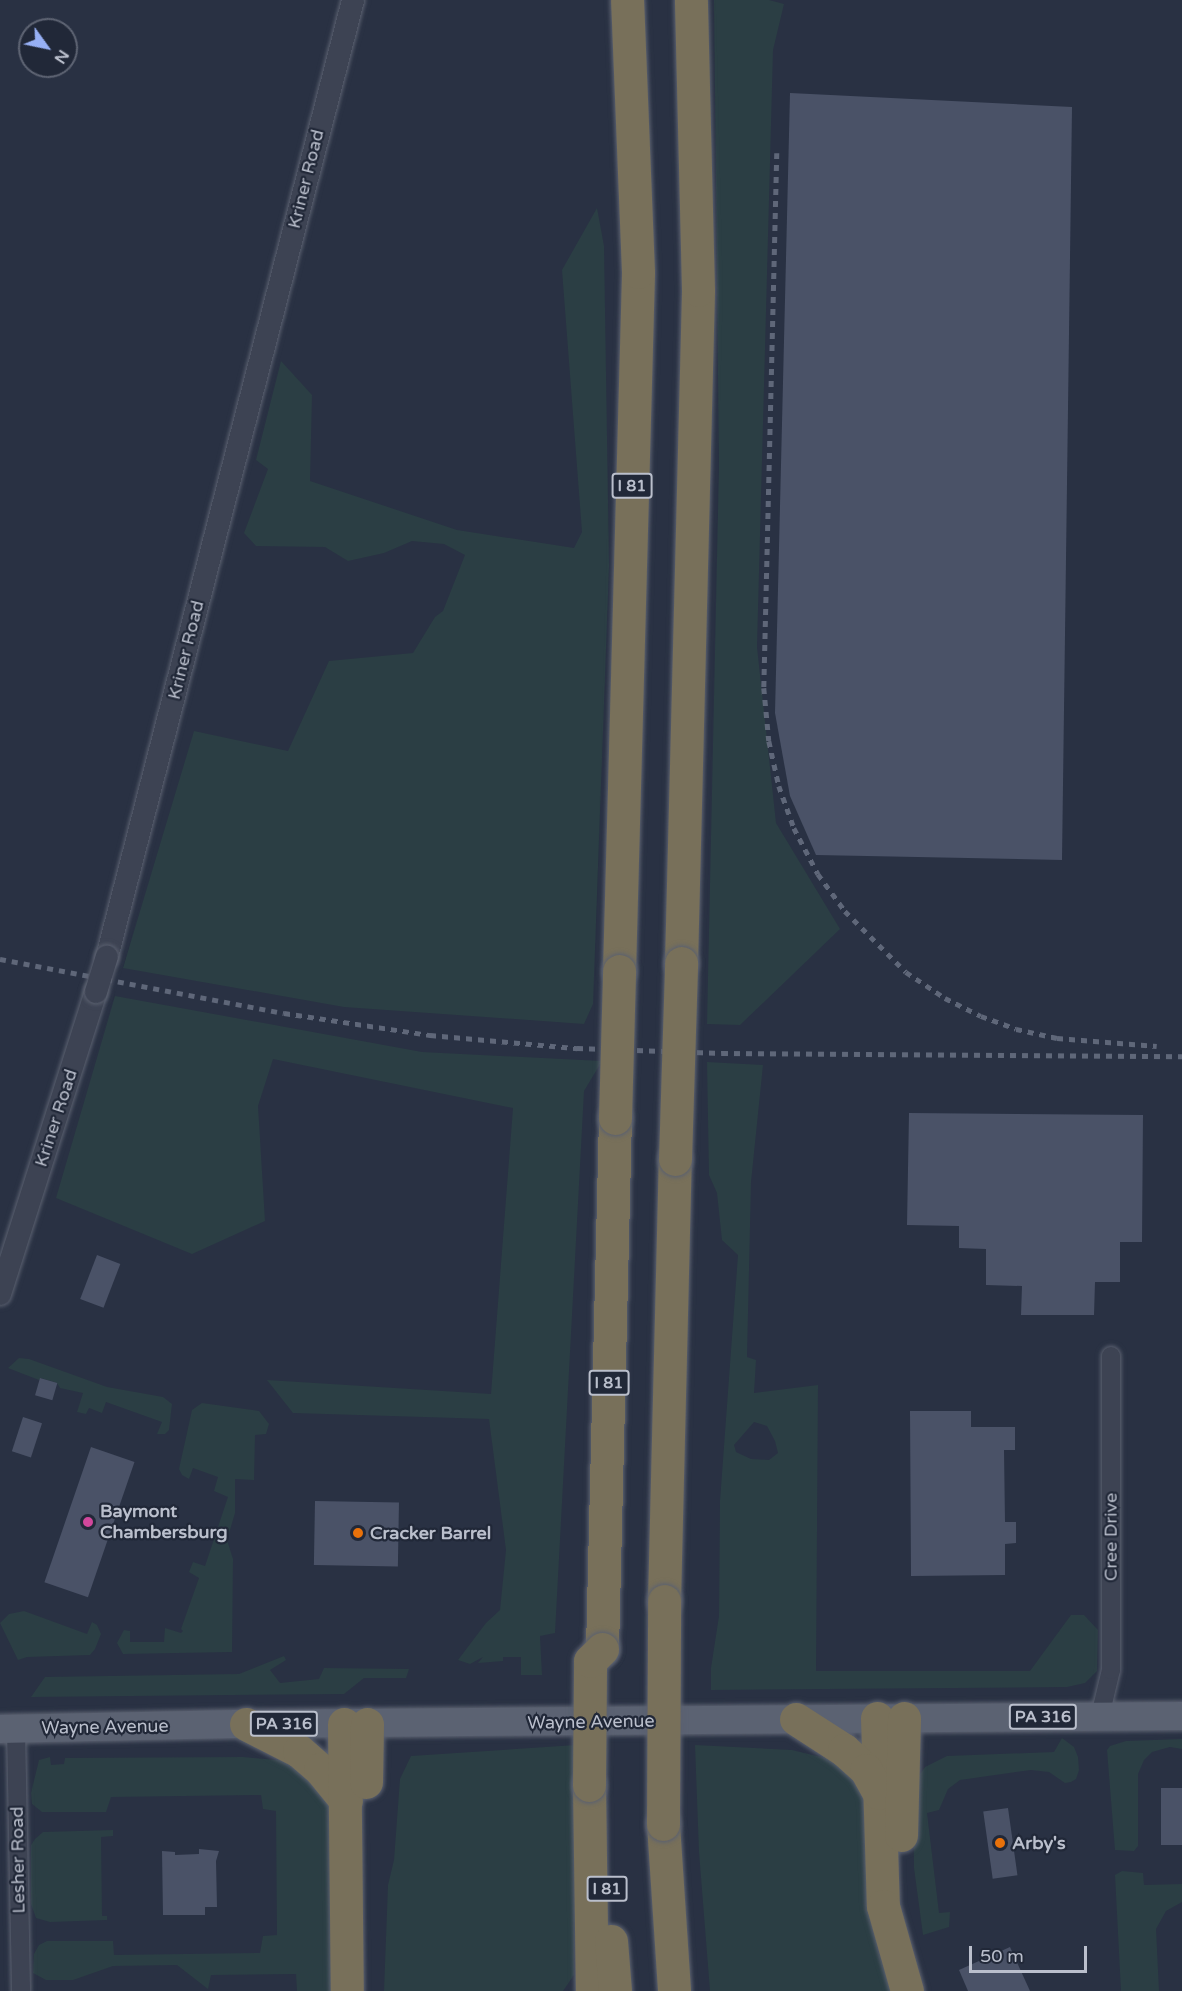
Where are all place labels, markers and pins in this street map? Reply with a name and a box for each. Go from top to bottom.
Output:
place label: Baymont Chambersburg [100,1501,227,1544]
marker: Baymont Chambersburg [81,1515,95,1529]
place label: Cracker Barrel [370,1522,491,1544]
marker: Cracker Barrel [351,1526,365,1540]
place label: Arby's [1012,1832,1066,1854]
marker: Arby's [993,1836,1007,1850]

